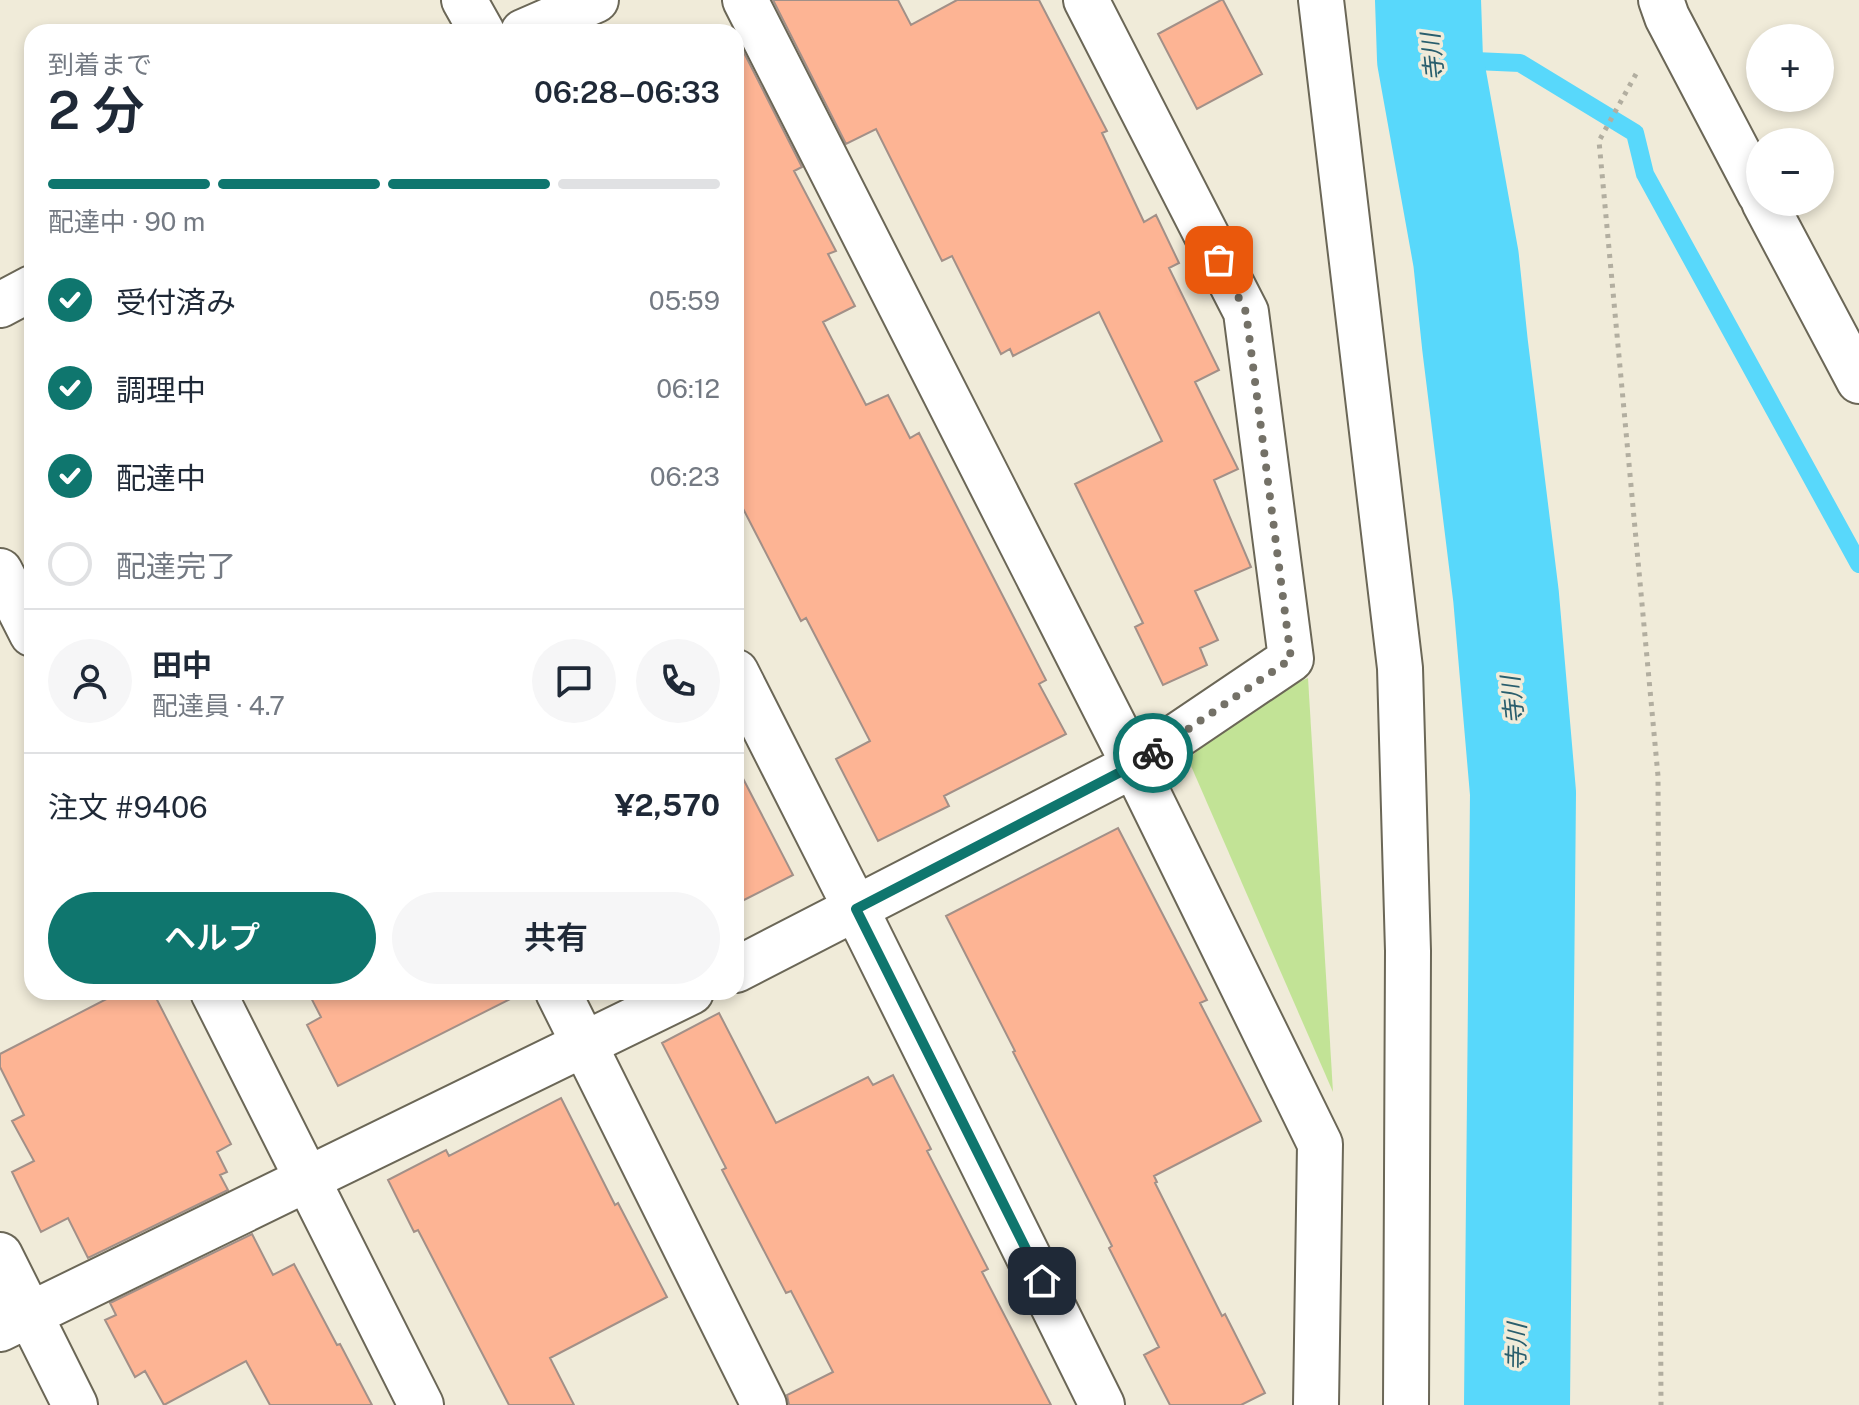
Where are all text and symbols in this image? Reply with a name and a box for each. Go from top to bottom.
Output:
map controls [1746,24,1834,216]
button: + [1746,24,1834,112]
water label: 寺川 [1415,29,1448,82]
text: 到着まで [48,49,152,80]
text: 06:28–06:33 [534,74,720,110]
text: 2 分 [48,80,144,141]
button: − [1746,128,1834,216]
text: 配達中 · 90 m [48,206,205,237]
pin [1185,226,1253,294]
icon: bag [1197,238,1241,282]
icon: check [48,278,92,322]
text: 受付済み [116,284,236,320]
text: 05:59 [649,285,720,316]
icon: check [48,366,92,410]
text: 調理中 [116,372,206,408]
text: 06:12 [656,373,720,404]
icon: check [48,454,92,498]
text: 配達中 [116,460,206,496]
text: 06:23 [650,461,720,492]
text: 配達完了 [116,548,236,584]
button: person [48,639,132,723]
button: chat [532,639,616,723]
button: phone [636,639,720,723]
text: 田中 [152,647,212,683]
water label: 寺川 [1495,672,1528,725]
text: 配達員 · 4.7 [152,690,285,721]
courier [1113,713,1193,793]
icon: bike [1131,731,1175,775]
text: ¥2,570 [615,787,720,823]
text: 注文 #9406 [48,789,208,825]
button: ヘルプ [48,892,376,984]
button: 共有 [392,892,720,984]
pin [1008,1247,1076,1315]
icon: home [1020,1259,1064,1303]
water label: 寺川 [1502,1320,1530,1371]

